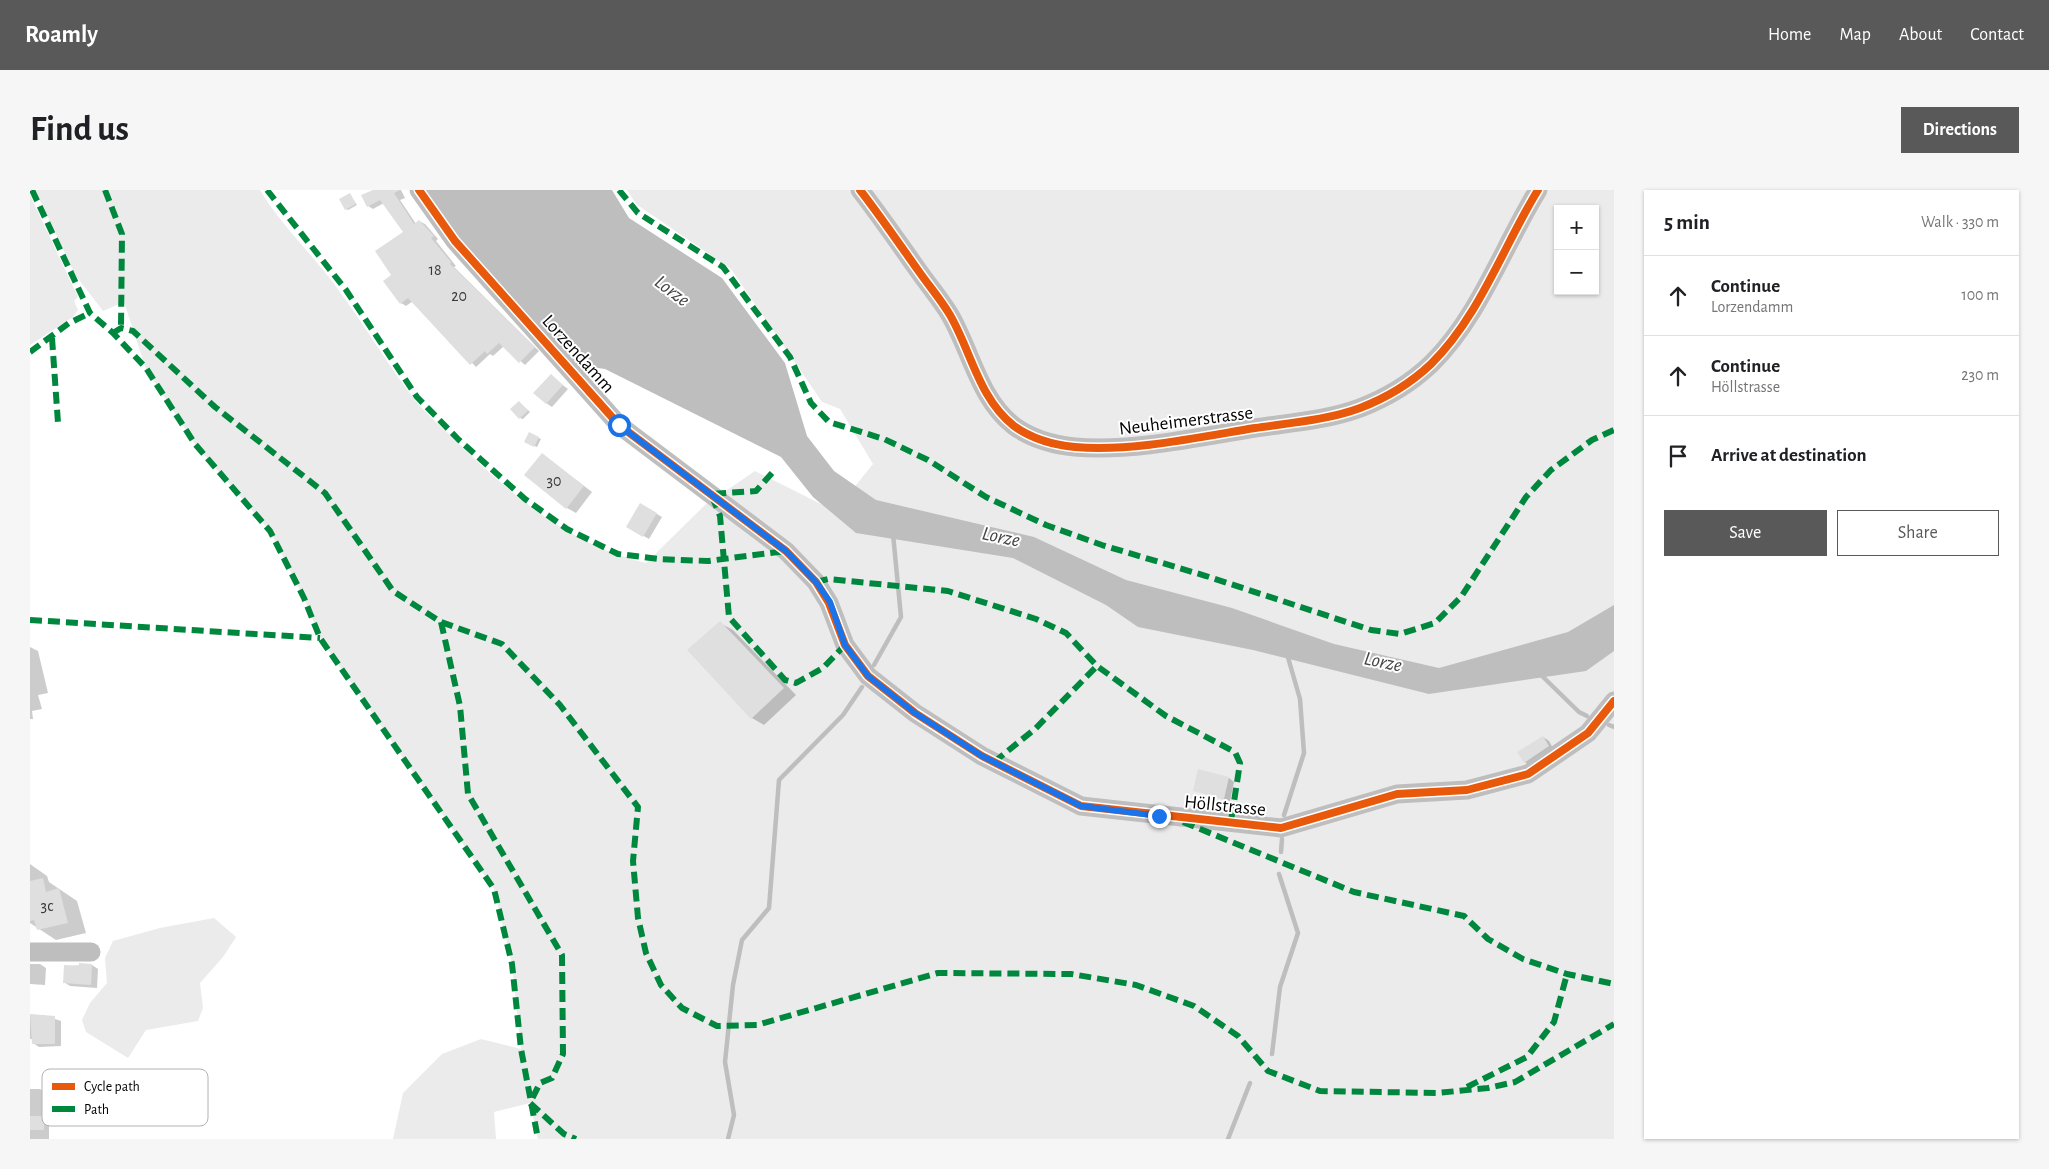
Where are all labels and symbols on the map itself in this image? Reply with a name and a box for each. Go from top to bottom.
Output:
house number: 18 [428,262,442,278]
water label: Lorze [651,272,694,311]
house number: 20 [451,288,467,304]
street label: Lorzendamm [538,311,618,397]
street label: Neuheimerstrasse [1118,403,1254,439]
route start [608,414,631,437]
house number: 30 [546,473,562,489]
water label: Lorze [980,523,1022,551]
water label: Lorze [1362,648,1404,676]
street label: Höllstrasse [1183,792,1267,820]
route end [1148,805,1171,828]
house number: 3c [41,898,53,914]
legend [42,1069,208,1126]
text: Cycle path [84,1080,140,1094]
text: Path [84,1103,109,1117]

